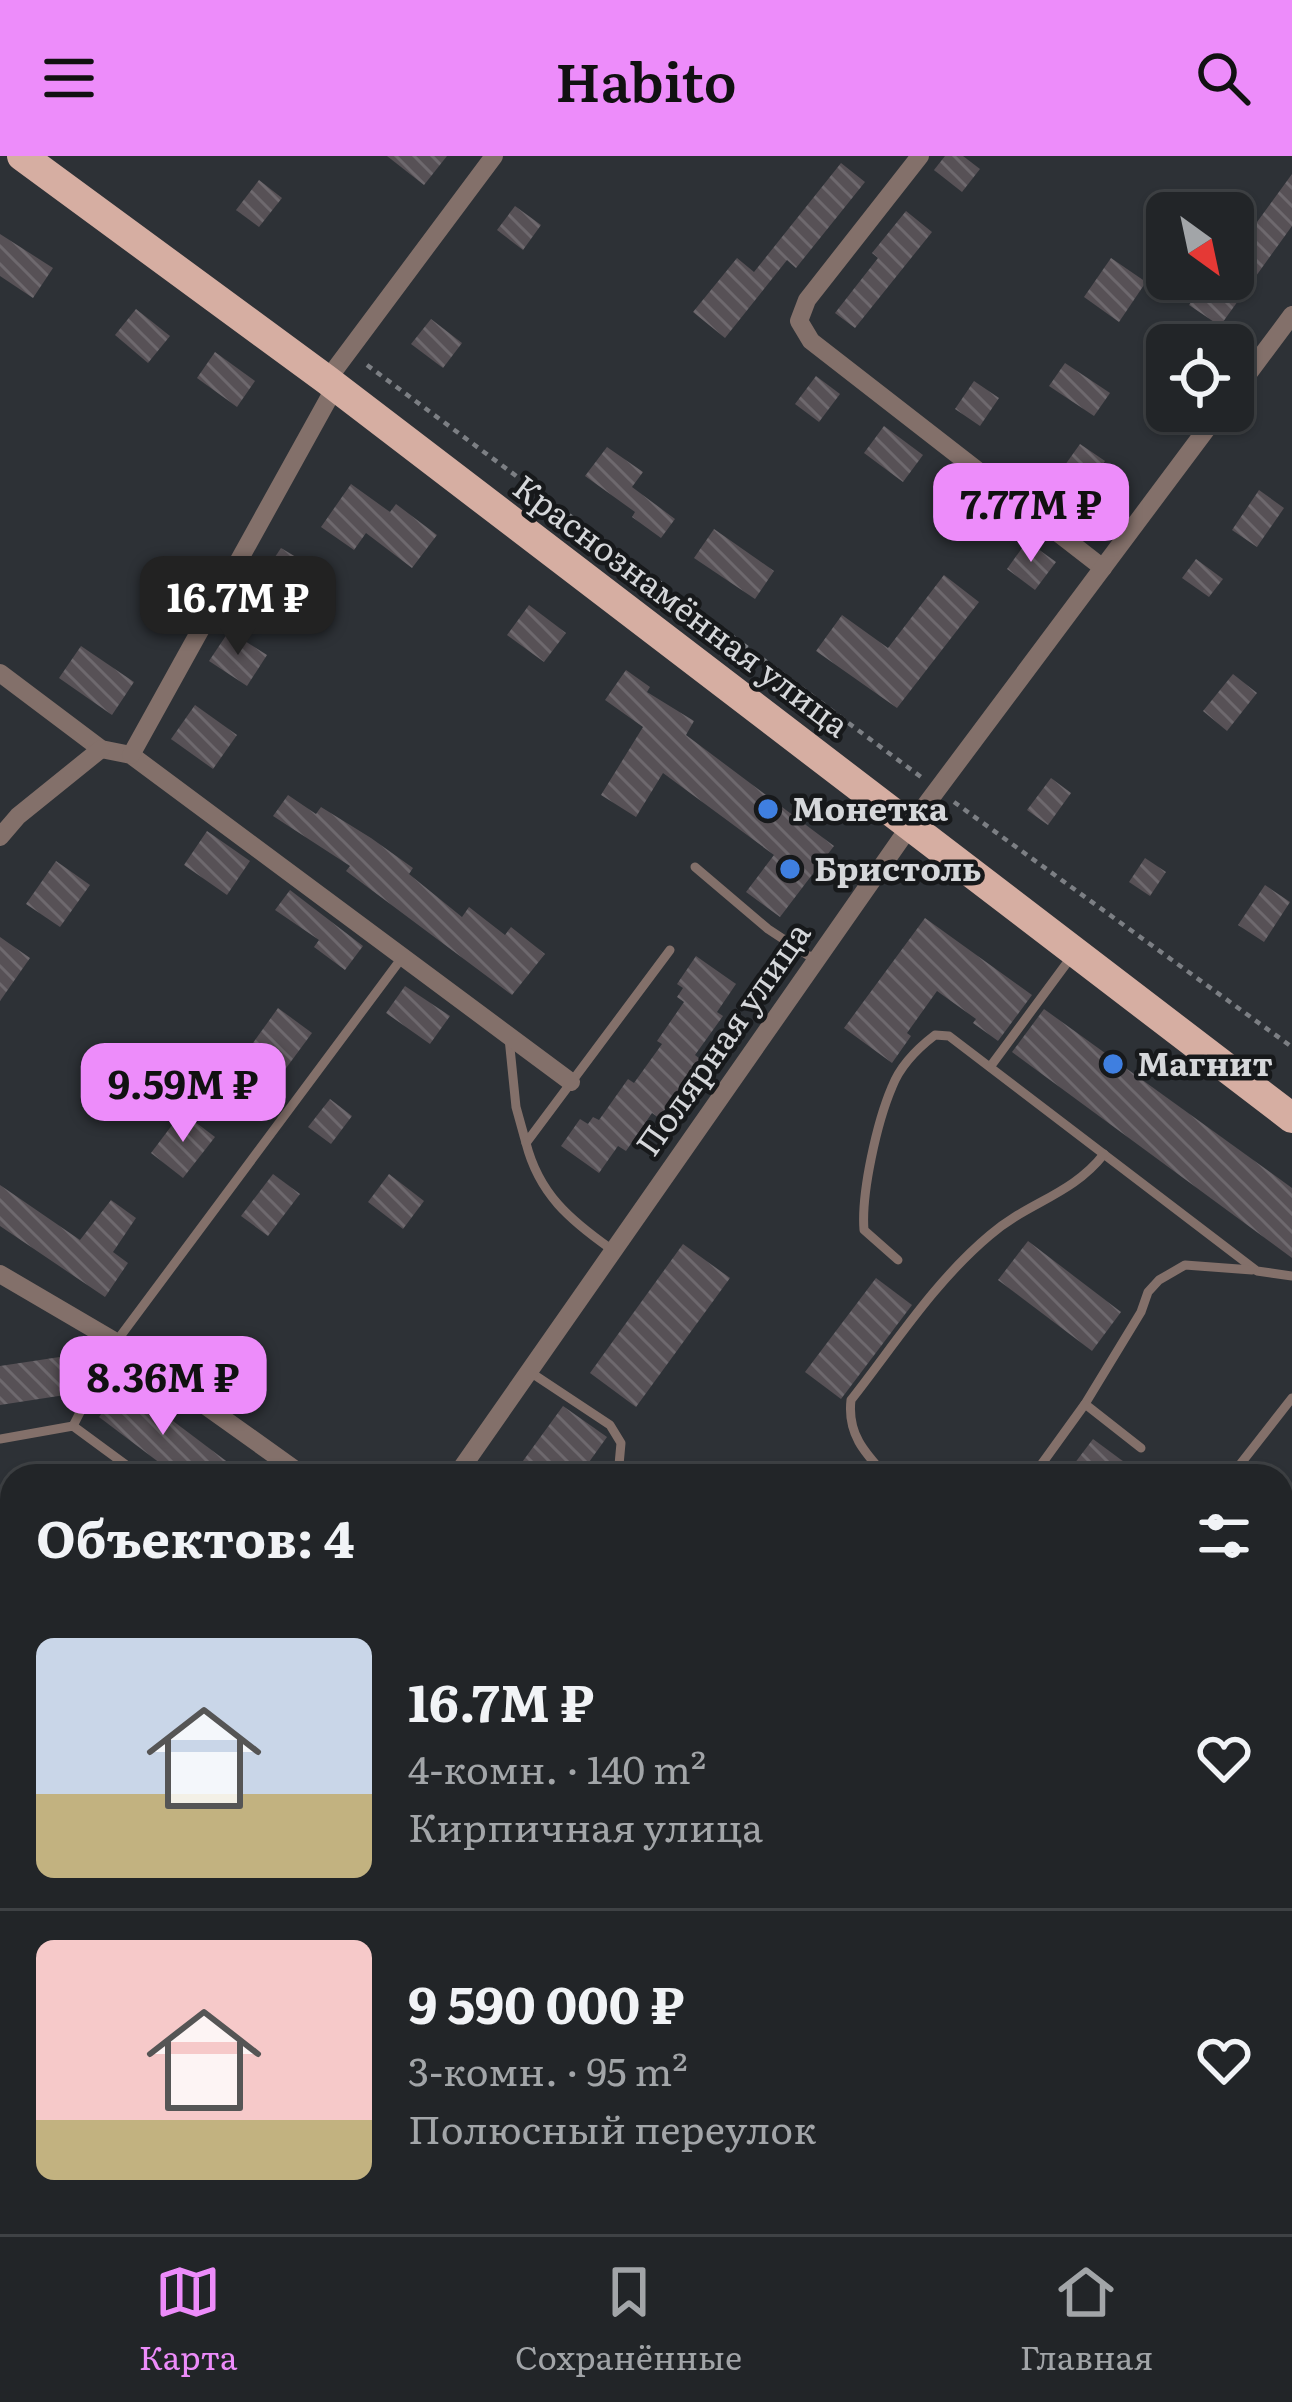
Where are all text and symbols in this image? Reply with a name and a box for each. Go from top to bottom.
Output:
text: Habito [555,38,737,119]
icon: menu [36,45,102,111]
icon: search [1190,45,1256,111]
north arrow [1146,192,1254,300]
map controls [1146,192,1254,432]
button: locate [1146,324,1254,432]
street label: Краснознамённая улица [504,461,861,747]
pin: 7.77M ₽ [920,463,1142,565]
text: 7.77M ₽ [960,473,1102,531]
pin: 16.7M ₽ [127,556,349,658]
text: 16.7M ₽ [167,566,309,624]
place label: Монетка [792,782,949,831]
marker: Монетка [755,796,781,822]
place label: Бристоль [814,842,982,891]
marker: Бристоль [777,856,803,882]
street label: Полярная улица [622,910,820,1164]
place label: Магнит [1137,1037,1273,1086]
pin: 9.59M ₽ [72,1043,294,1145]
marker: Магнит [1100,1051,1126,1077]
text: 9.59M ₽ [108,1053,258,1111]
pin: 8.36M ₽ [52,1336,274,1438]
text: 8.36M ₽ [87,1346,239,1404]
text: Объектов: 4 [36,1498,354,1574]
icon: filters [1191,1503,1257,1569]
text: 16.7M ₽ [408,1662,594,1738]
icon: home [132,1686,276,1830]
icon: heart [1191,1725,1257,1791]
text: 4-комн. · 140 m² [408,1738,706,1796]
text: Кирпичная улица [408,1796,763,1854]
text: 9 590 000 ₽ [408,1964,684,2040]
icon: home [132,1988,276,2132]
icon: heart [1191,2027,1257,2093]
text: 3-комн. · 95 m² [408,2040,688,2098]
text: Полюсный переулок [408,2098,816,2156]
tab: Карта [139,2259,238,2380]
tab: Сохранённые [515,2259,742,2380]
tab: Главная [1020,2259,1153,2380]

